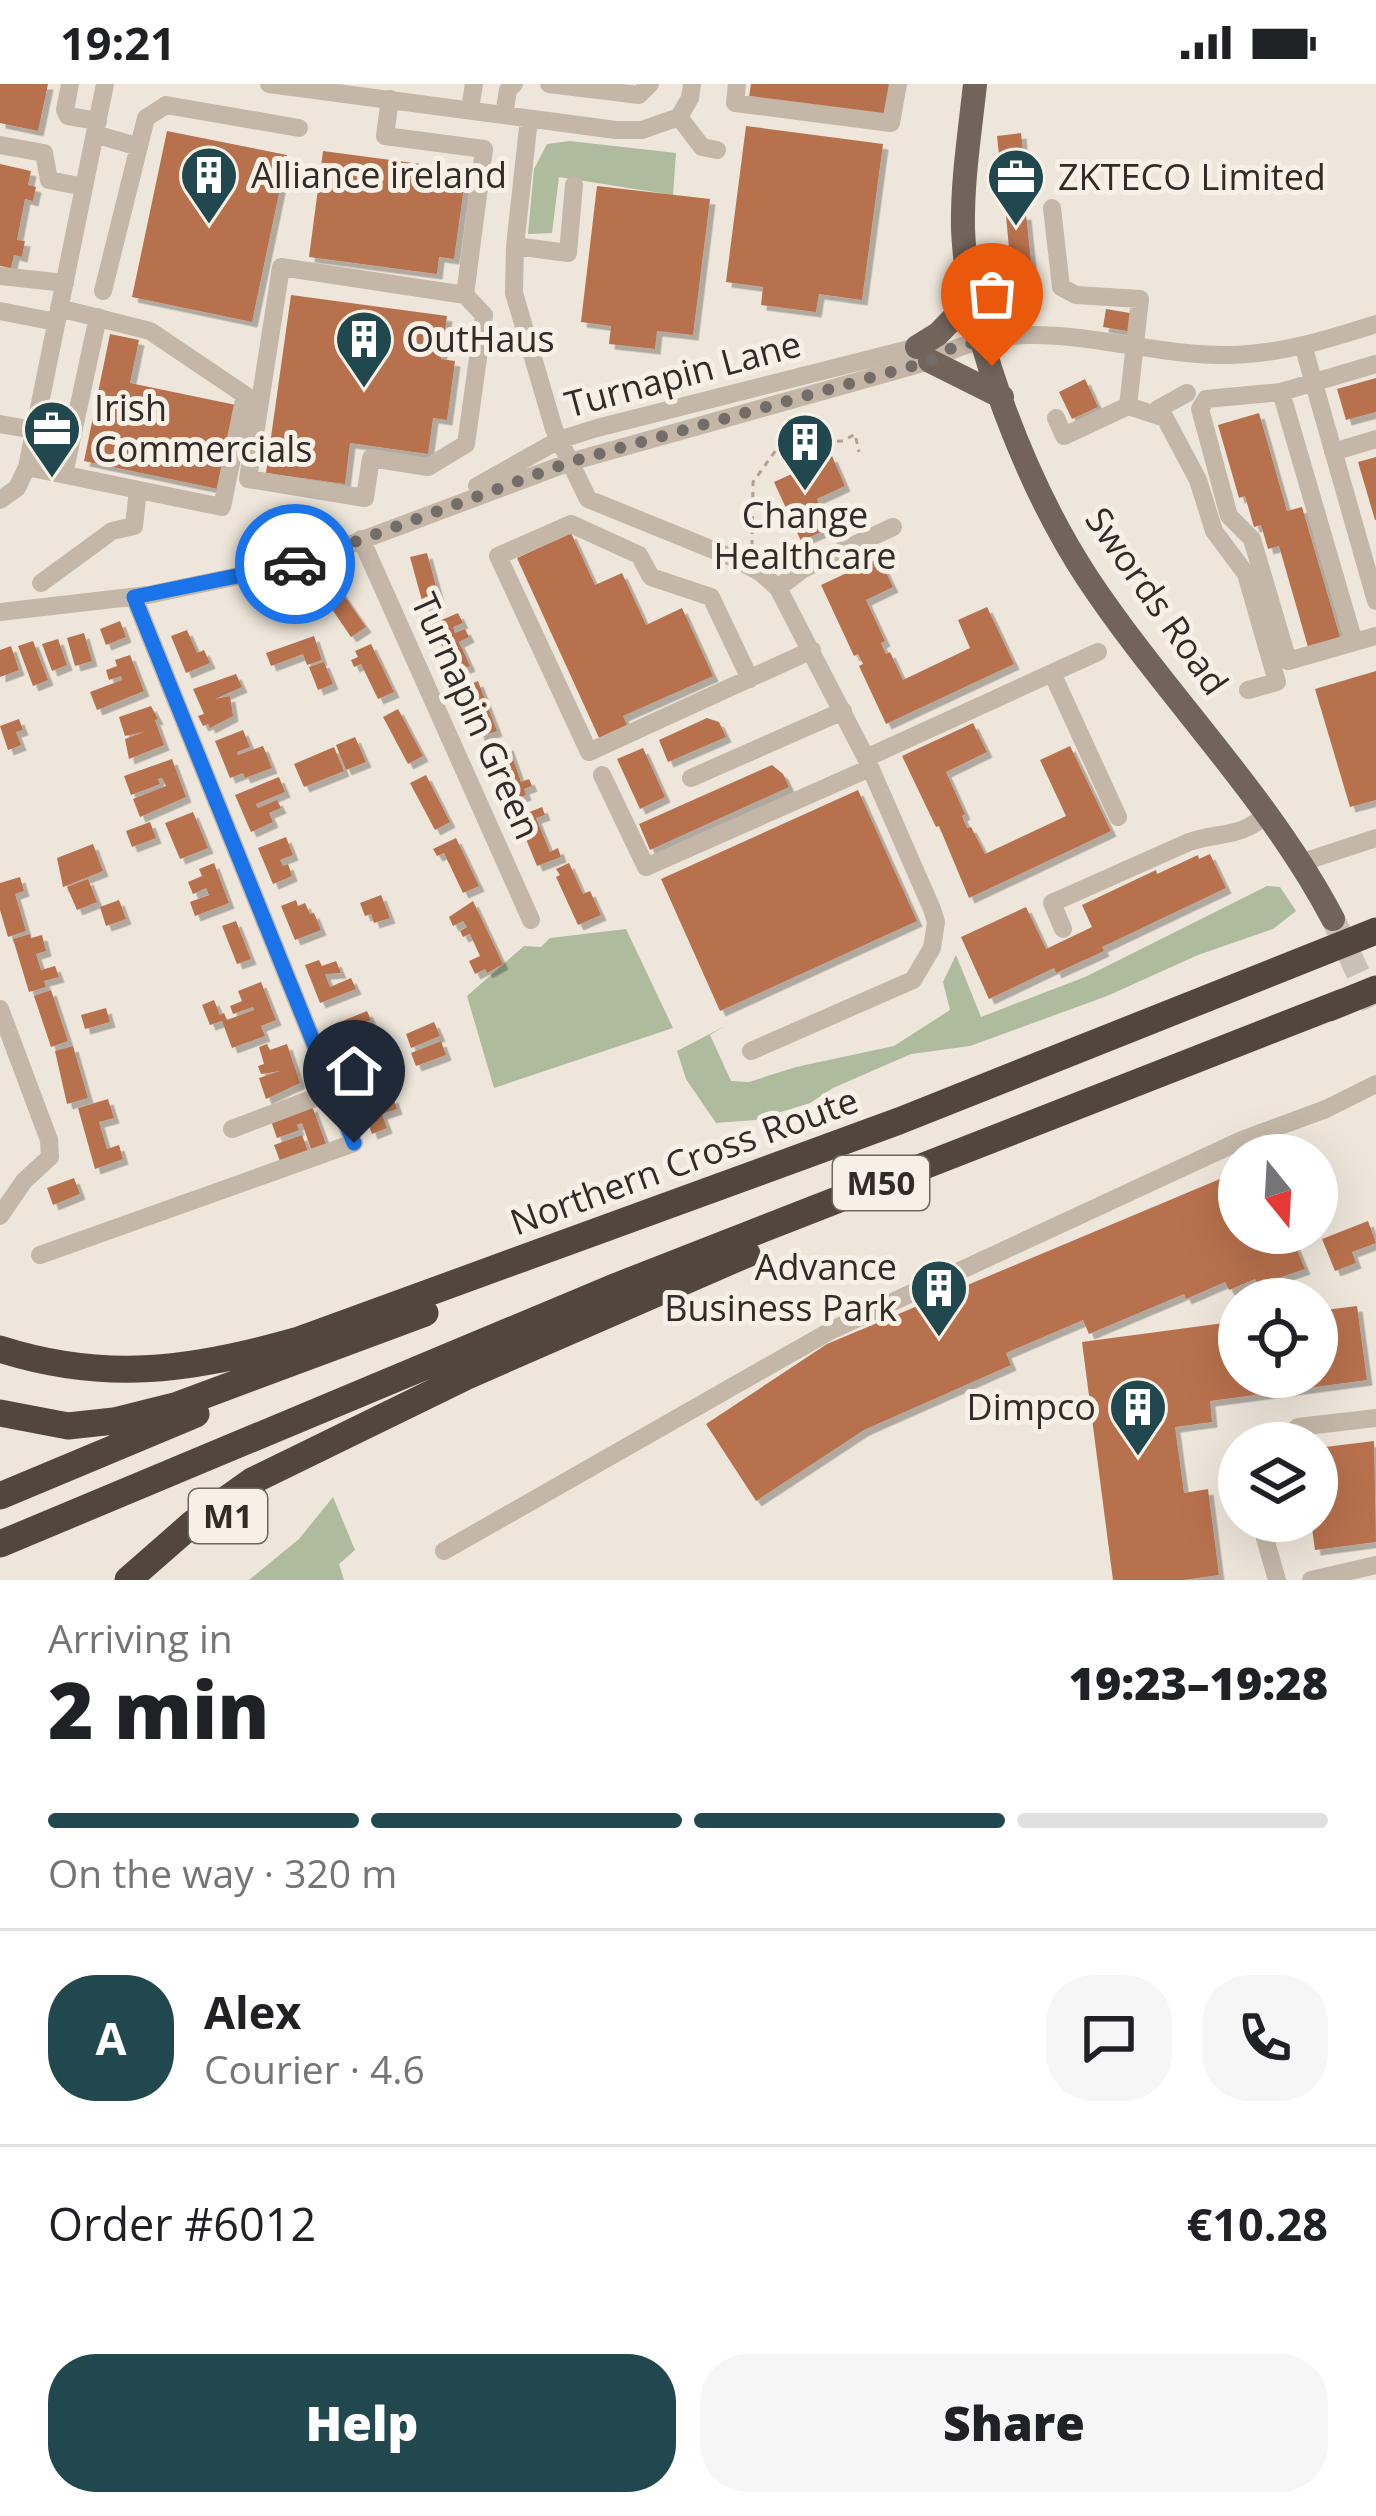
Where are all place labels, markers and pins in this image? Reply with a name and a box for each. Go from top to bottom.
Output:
building icon: Alliance ireland [178,144,240,226]
office icon: ZKTECO Limited [985,146,1047,228]
place label: Alliance ireland [251,150,507,199]
place label: ZKTECO Limited [1058,152,1326,201]
pin [941,243,1043,366]
building icon: OutHaus [333,308,395,390]
place label: OutHaus [406,314,555,363]
place label: Irish Commercials [94,383,313,473]
office icon: Irish Commercials [21,398,83,480]
building icon: Change Healthcare [774,411,836,493]
place label: Change Healthcare [714,490,896,580]
pin [303,1020,405,1143]
place label: Advance Business Park [664,1242,897,1332]
building icon: Advance Business Park [908,1257,970,1339]
building icon: Dimpco [1107,1376,1169,1458]
place label: Dimpco [967,1382,1096,1431]

